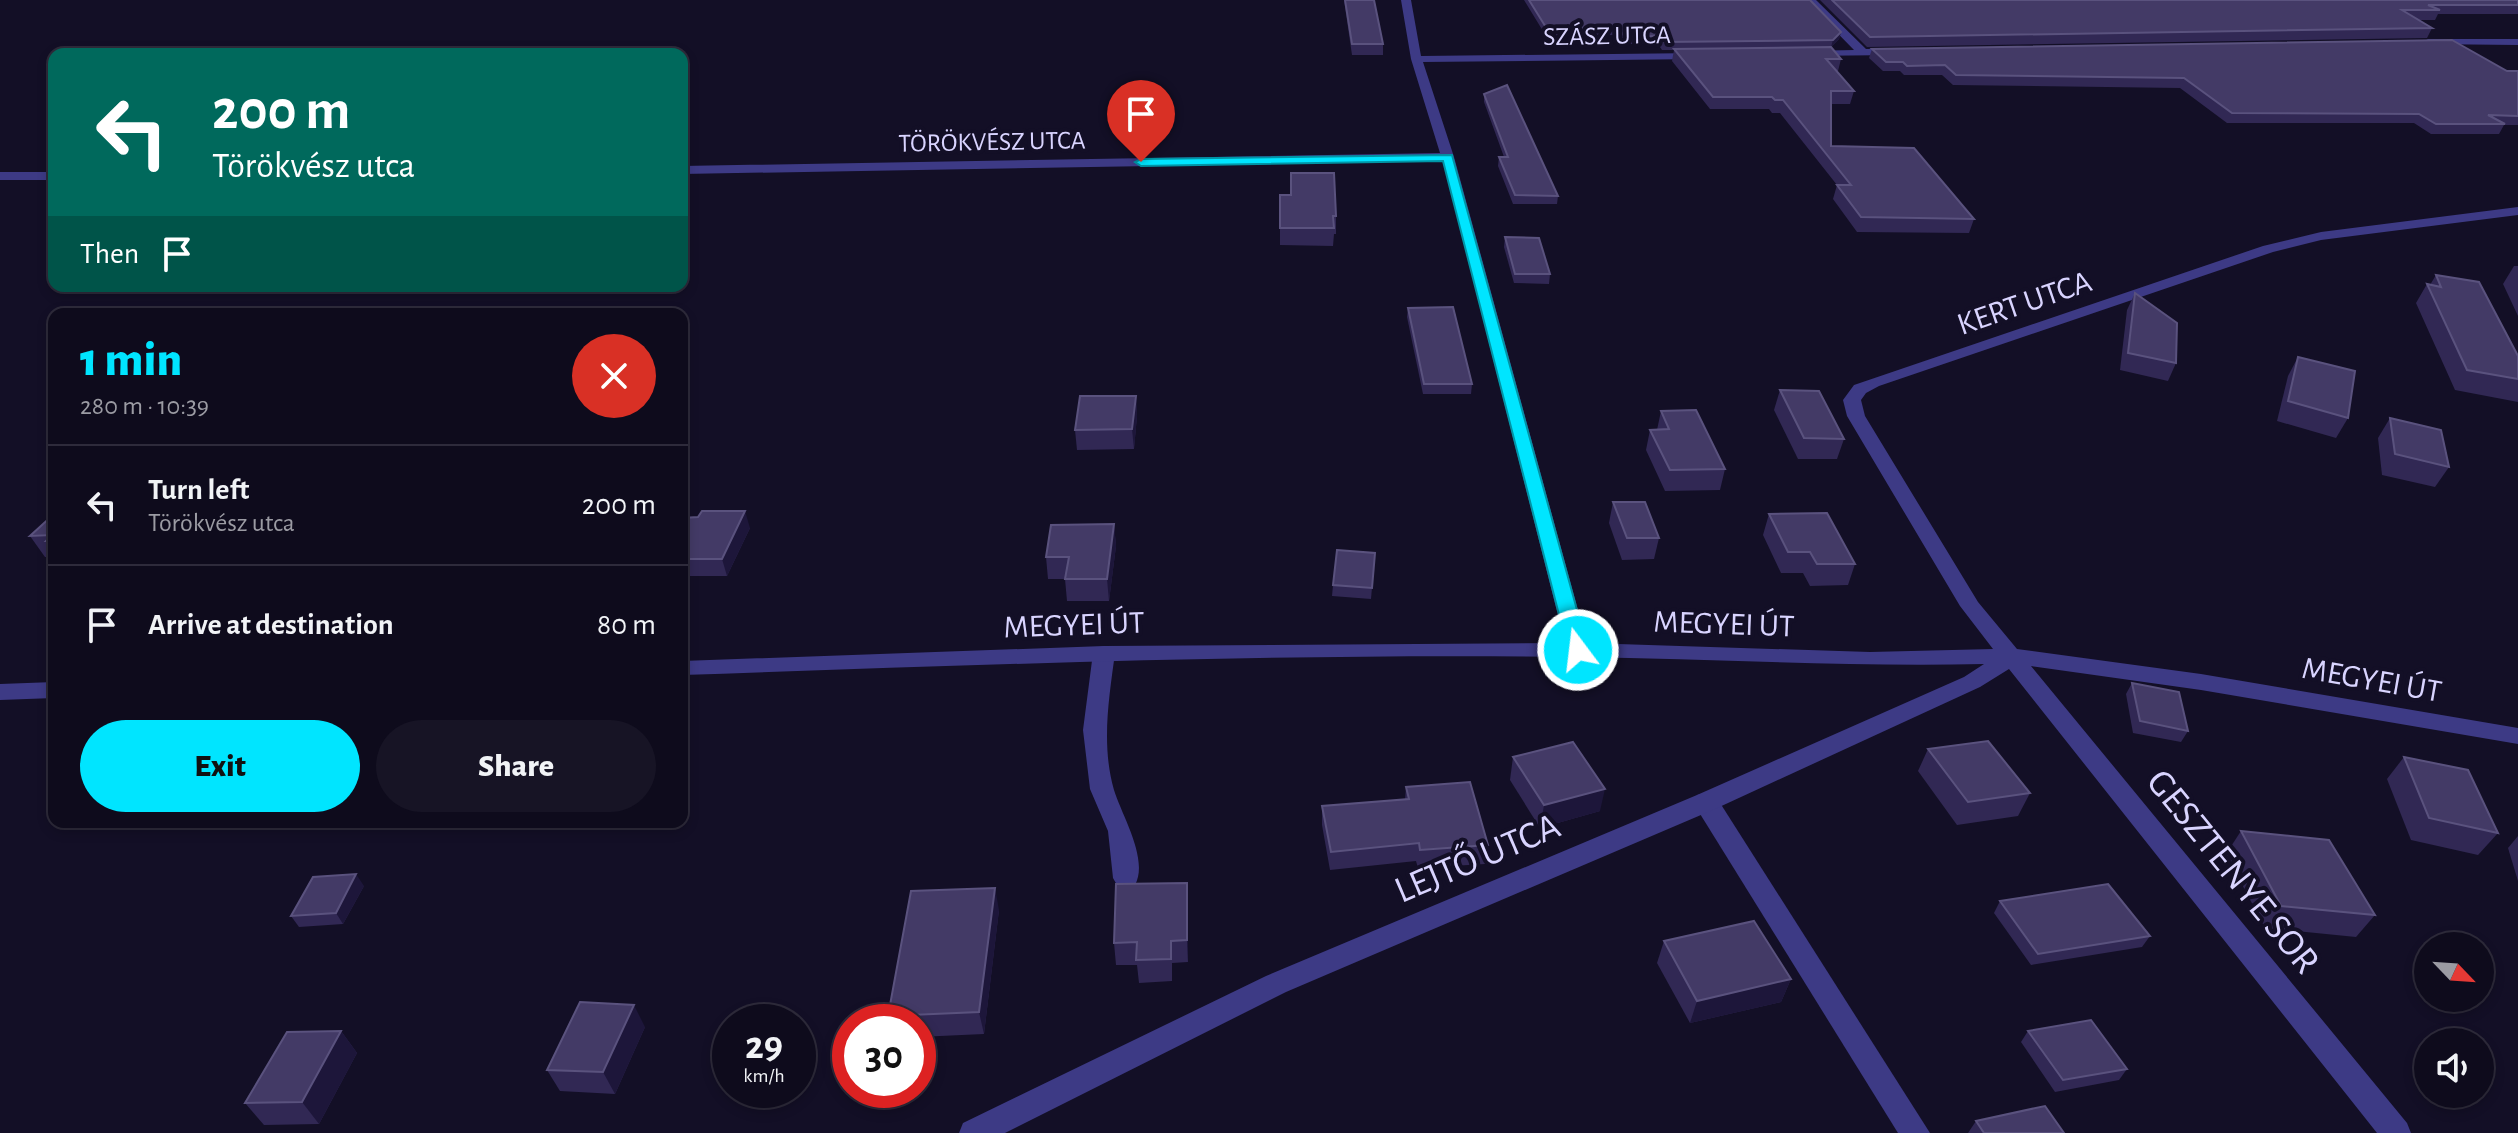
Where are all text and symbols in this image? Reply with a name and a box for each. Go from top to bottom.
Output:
street label: SZÁSZ UTCA [1543,20,1671,50]
icon: left [80,80,184,184]
pin [1107,80,1175,162]
text: 200 m [212,83,350,139]
icon: arrive [1119,92,1163,136]
street label: TÖRÖKVÉSZ UTCA [898,125,1086,157]
text: Törökvész utca [212,148,415,184]
icon: arrive [155,232,199,276]
text: Then [80,239,139,269]
street label: KERT UTCA [1953,265,2096,341]
button: close [572,334,656,418]
text: 1 min [80,337,182,385]
text: 280 m · 10:39 [80,393,209,419]
text: Turn left [148,475,249,505]
icon: left [80,483,124,527]
text: 200 m [582,490,656,520]
text: Törökvész utca [148,510,295,536]
icon: arrive [80,603,124,647]
street label: MEGYEI ÚT [1653,603,1796,642]
street label: MEGYEI ÚT [1003,604,1145,643]
position arrow [1536,608,1620,692]
text: Arrive at destination [148,610,394,640]
text: 80 m [597,610,656,640]
street label: MEGYEI ÚT [2299,649,2445,708]
button: Exit [80,720,360,812]
button: Share [376,720,656,812]
street label: GESZTENYE SOR [2139,763,2326,981]
street label: LEJTŐ UTCA [1388,803,1566,911]
north arrow [2414,932,2494,1012]
map controls [2414,932,2494,1108]
speed limit sign: 30 [832,1004,936,1108]
text: 29 [745,1026,783,1066]
button: sound [2414,1028,2494,1108]
text: km/h [743,1066,785,1086]

